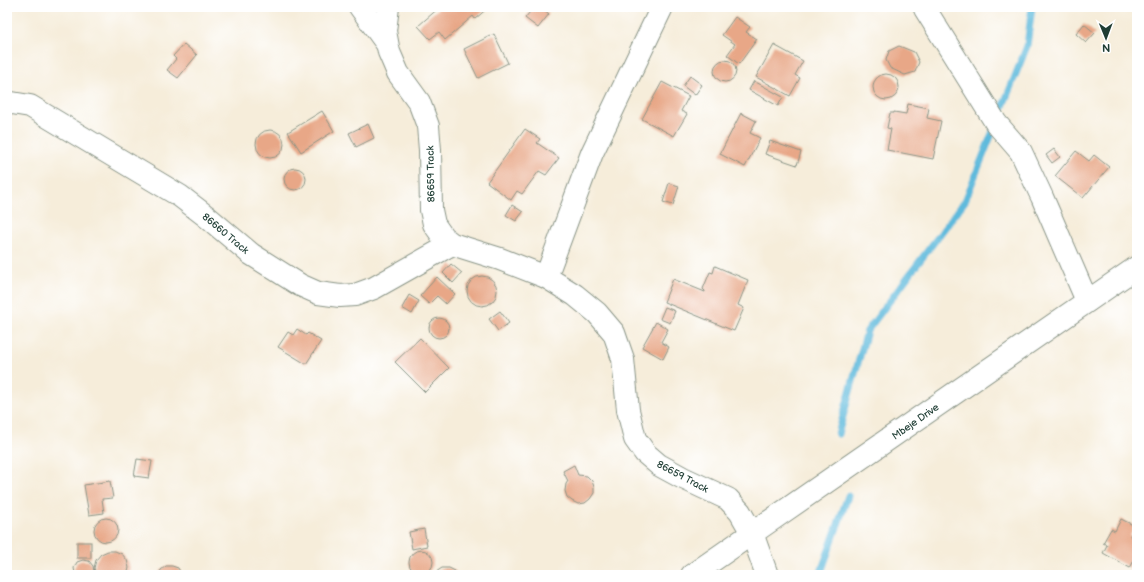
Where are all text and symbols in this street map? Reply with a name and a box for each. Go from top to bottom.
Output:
north arrow [1086,18,1126,58]
text: N [1102,41,1110,54]
street label: 86659 Track [425,145,437,202]
street label: 86660 Track [200,211,251,257]
street label: Mbeje Drive [890,401,941,442]
street label: 86659 Track [655,458,710,496]

